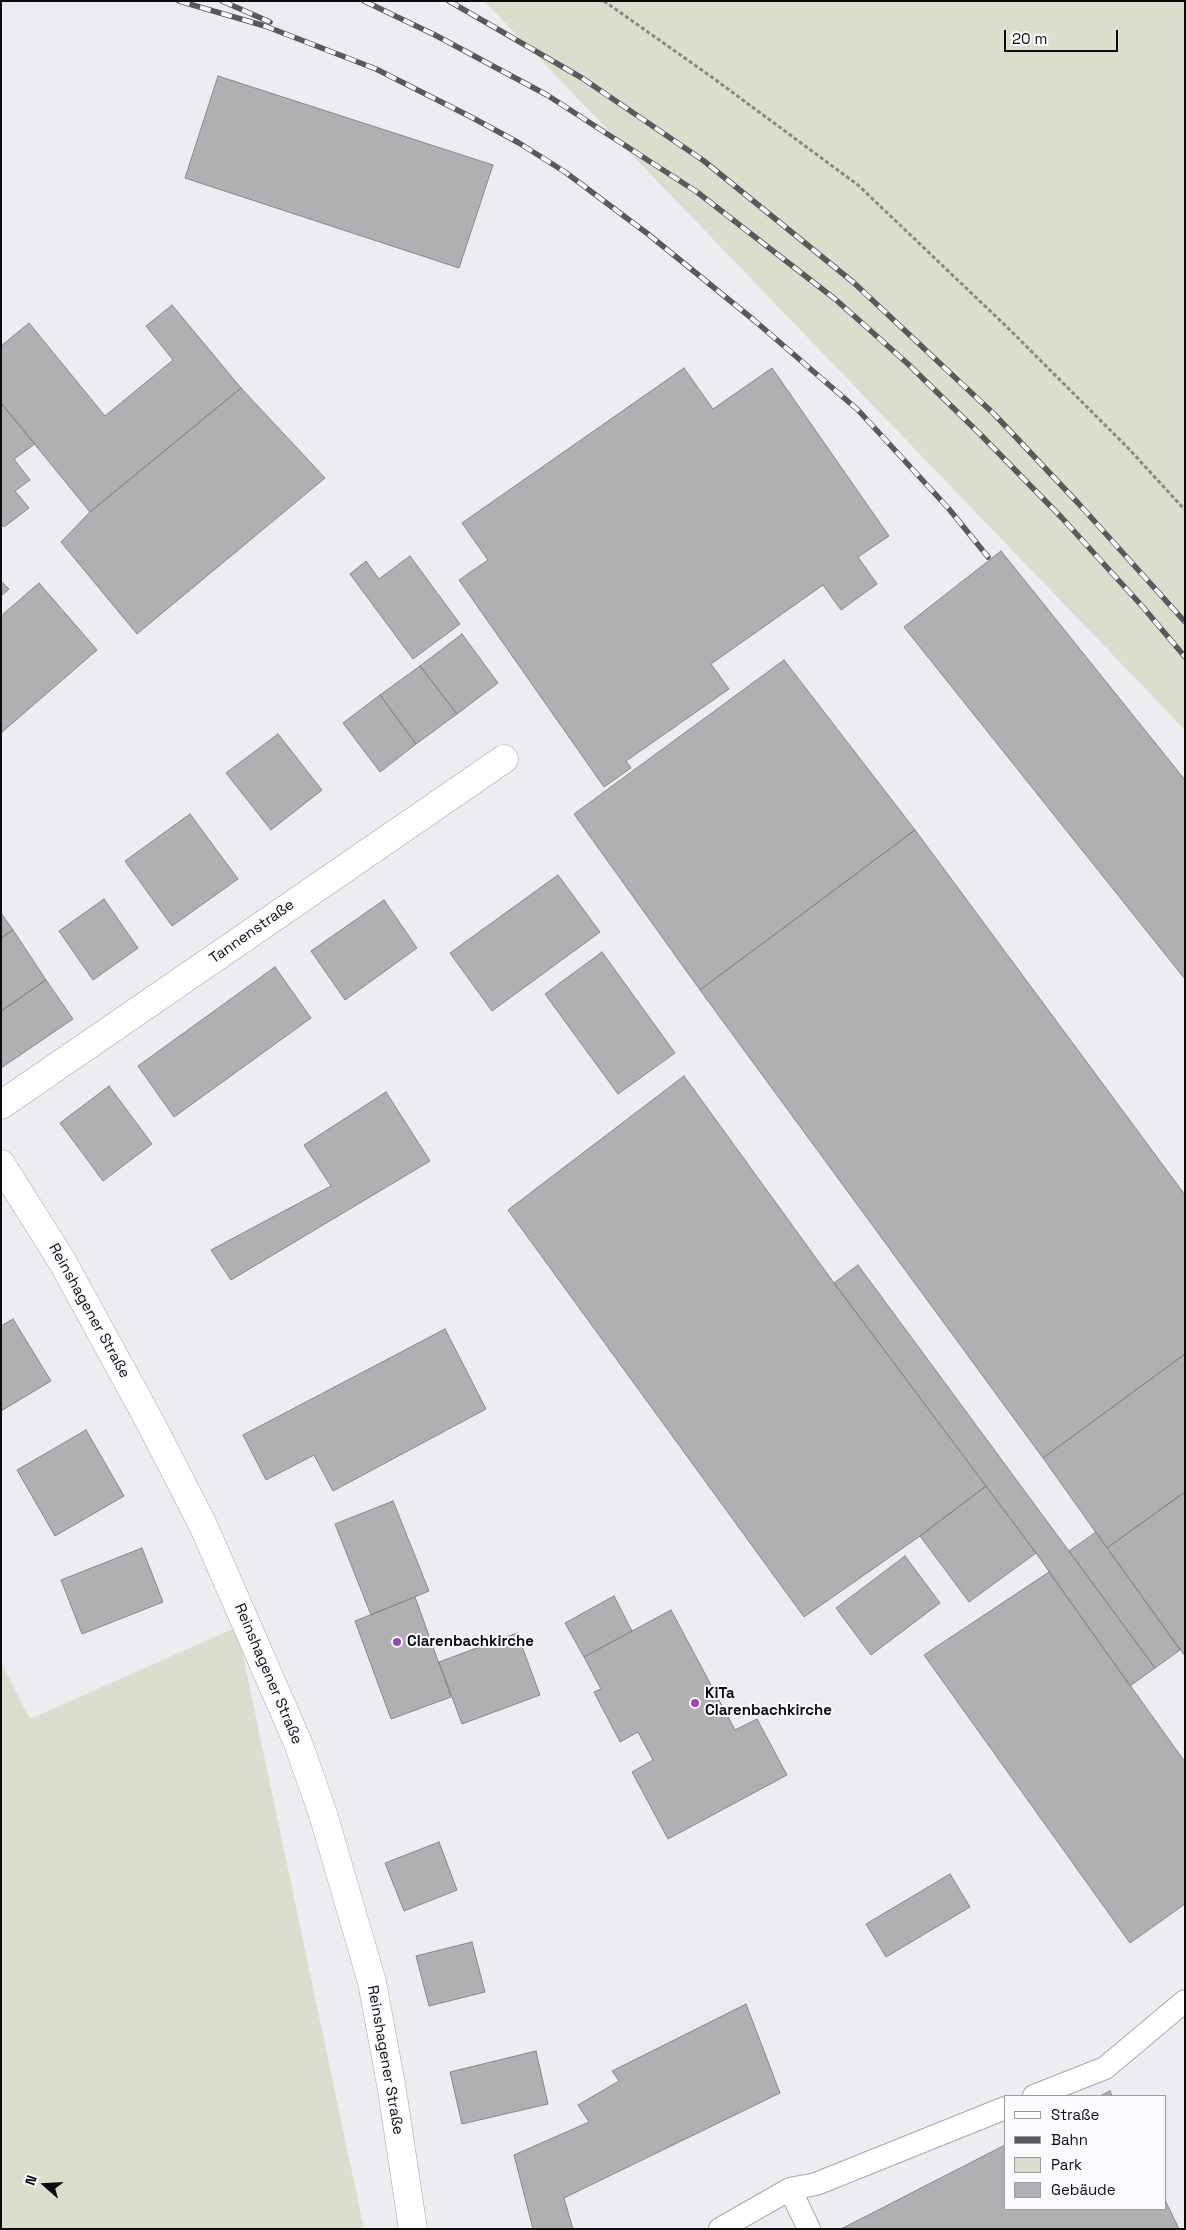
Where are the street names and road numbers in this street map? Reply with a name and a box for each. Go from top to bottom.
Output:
street label: Tannenstraße [206,896,298,968]
street label: Reinshagener Straße [44,1240,134,1382]
street label: Reinshagener Straße [230,1601,306,1747]
street label: Reinshagener Straße [363,1984,407,2136]

